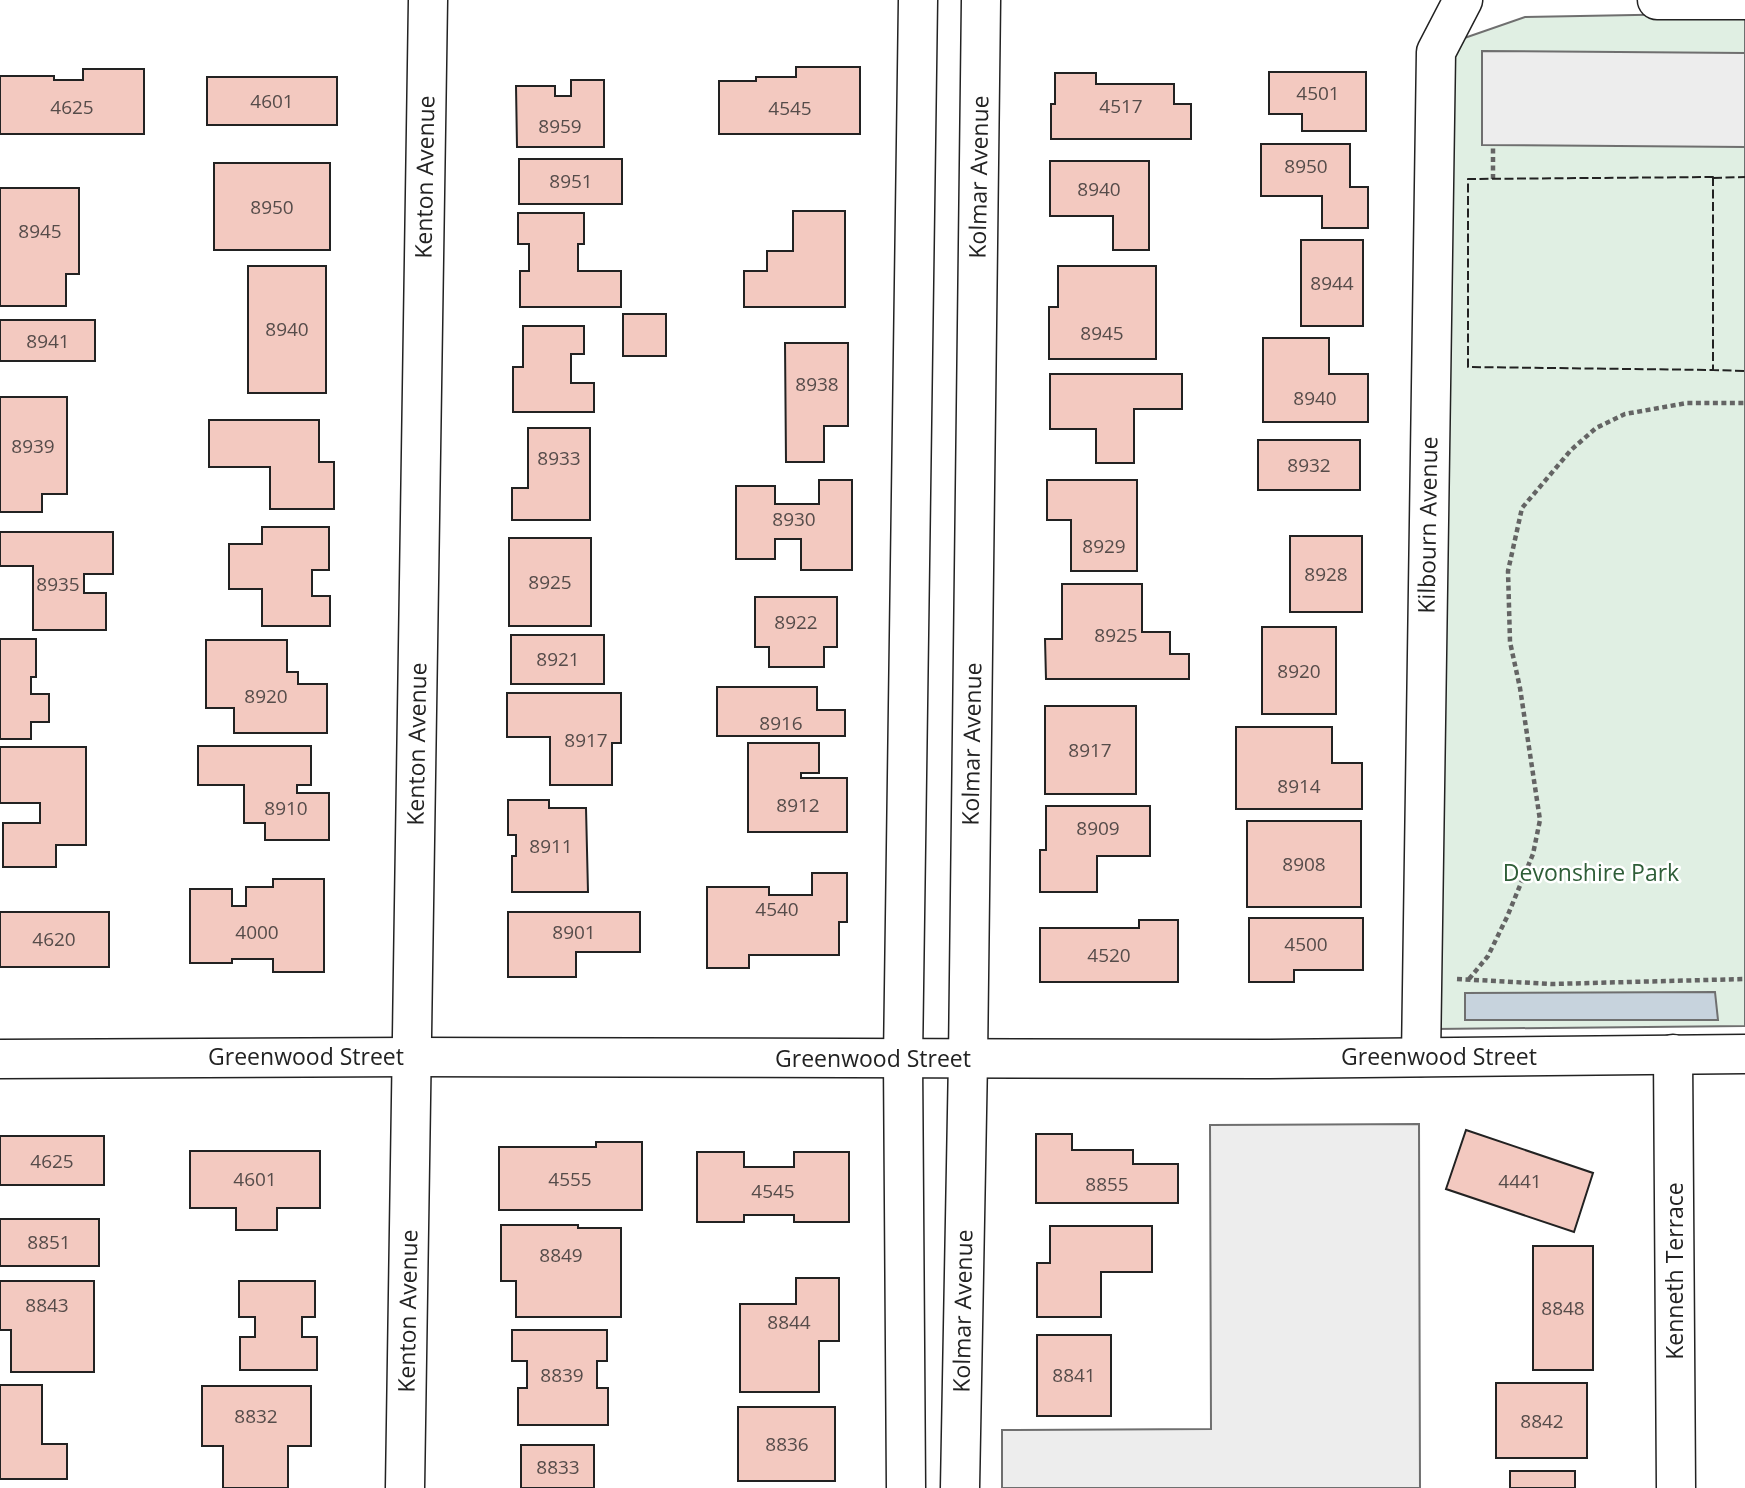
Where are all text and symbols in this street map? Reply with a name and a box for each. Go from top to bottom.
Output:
house number: 4501 [1296,80,1340,106]
house number: 4601 [250,88,294,114]
house number: 4517 [1099,93,1143,119]
house number: 4625 [50,94,94,120]
street label: Kenton Avenue [407,95,441,259]
house number: 4545 [768,95,812,121]
street label: Kolmar Avenue [961,95,995,259]
house number: 8959 [538,113,582,139]
house number: 8950 [1284,153,1328,179]
house number: 8951 [549,168,593,194]
house number: 8940 [1077,176,1121,202]
house number: 8950 [250,194,294,220]
house number: 8945 [18,218,62,244]
house number: 8944 [1310,270,1354,296]
house number: 8940 [265,316,309,342]
house number: 8945 [1080,320,1124,346]
house number: 8941 [26,328,70,354]
house number: 8938 [795,371,839,397]
house number: 8940 [1293,385,1337,411]
house number: 8939 [11,433,55,459]
street label: Kilbourn Avenue [1409,436,1445,614]
house number: 8933 [537,445,581,471]
house number: 8932 [1287,452,1331,478]
house number: 8930 [772,506,816,532]
house number: 8929 [1082,533,1126,559]
house number: 8928 [1304,561,1348,587]
house number: 8925 [528,569,572,595]
house number: 8935 [36,571,80,597]
house number: 8922 [774,609,818,635]
house number: 8925 [1094,622,1138,648]
house number: 8921 [536,646,580,672]
house number: 8920 [1277,658,1321,684]
street label: Kenton Avenue [399,662,433,826]
street label: Kolmar Avenue [954,662,988,826]
house number: 8920 [244,683,288,709]
house number: 8916 [759,710,803,736]
house number: 8917 [564,727,608,753]
house number: 8917 [1068,737,1112,763]
house number: 8914 [1277,773,1321,799]
house number: 8912 [776,792,820,818]
house number: 8910 [264,795,308,821]
house number: 8909 [1076,815,1120,841]
house number: 8911 [529,833,573,859]
house number: 8908 [1282,851,1326,877]
park label: Devonshire Park [1503,856,1679,888]
house number: 4540 [755,896,799,922]
house number: 4000 [235,919,279,945]
house number: 8901 [552,919,596,945]
house number: 4620 [32,926,76,952]
house number: 4500 [1284,931,1328,957]
house number: 4520 [1087,942,1131,968]
street label: Greenwood Street [208,1040,404,1072]
street label: Greenwood Street [1341,1040,1537,1072]
street label: Greenwood Street [775,1042,971,1074]
house number: 4625 [30,1148,74,1174]
house number: 4601 [233,1166,277,1192]
house number: 4555 [548,1166,592,1192]
house number: 4441 [1498,1168,1542,1194]
house number: 8855 [1085,1171,1129,1197]
house number: 4545 [751,1178,795,1204]
street label: Kenneth Terrace [1658,1182,1690,1360]
house number: 8851 [27,1229,71,1255]
street label: Kenton Avenue [390,1229,424,1393]
street label: Kolmar Avenue [945,1229,979,1393]
house number: 8849 [539,1242,583,1268]
house number: 8843 [25,1292,69,1318]
house number: 8848 [1541,1295,1585,1321]
house number: 8844 [767,1309,811,1335]
house number: 8839 [540,1362,584,1388]
house number: 8841 [1052,1362,1096,1388]
house number: 8832 [234,1403,278,1429]
house number: 8842 [1520,1408,1564,1434]
house number: 8836 [765,1431,809,1457]
house number: 8833 [536,1454,580,1480]

